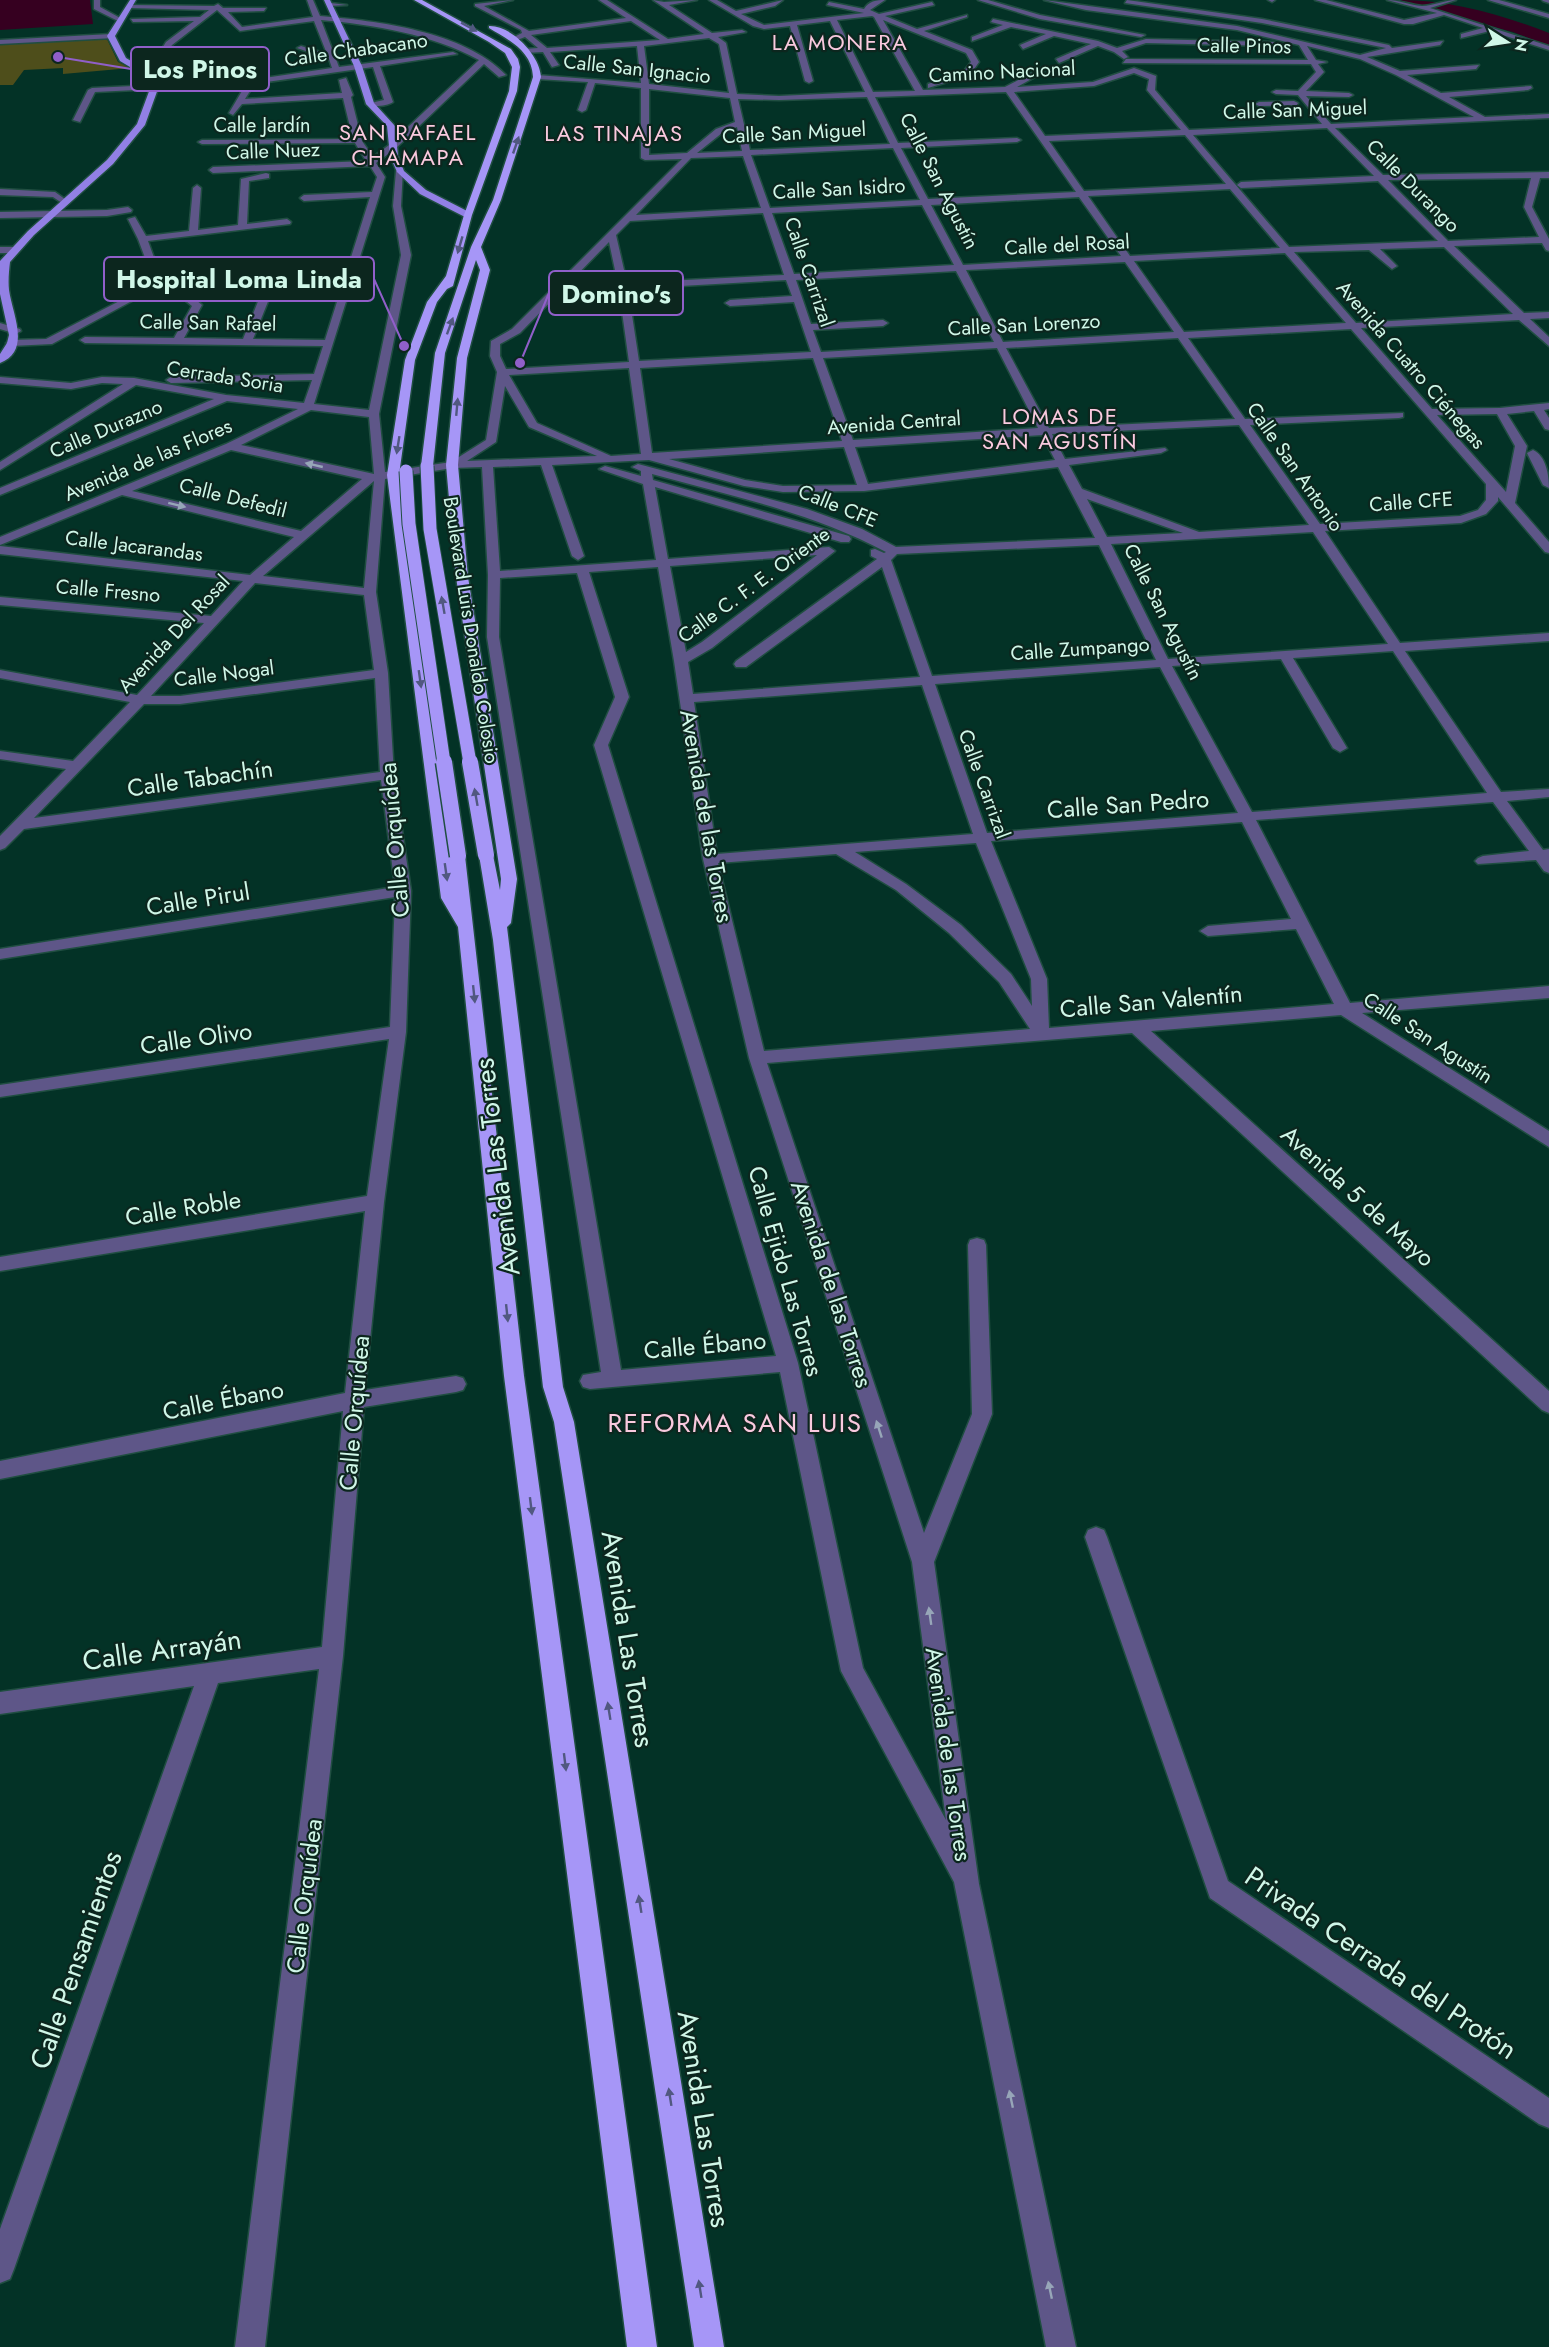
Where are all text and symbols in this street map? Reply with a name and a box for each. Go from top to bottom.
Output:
north arrow [1477,12,1537,72]
one-way arrow [461,22,478,32]
street label: Calle Chabacano [283,26,430,74]
district label: LA MONERA [772,26,908,58]
street label: Calle Pinos [1197,31,1291,61]
text: N [1509,36,1534,54]
callout: Los Pinos [131,47,269,91]
street label: Calle San Ignacio [562,47,712,91]
text: Los Pinos [143,50,257,88]
street label: Camino Nacional [928,54,1076,90]
street label: Calle San Miguel [1222,93,1368,127]
street label: Calle San Agustín [892,108,986,254]
street label: Calle Jardín [213,111,311,140]
street label: Calle San Miguel [721,115,867,151]
district label: SAN RAFAEL CHAMAPA [339,116,477,173]
district label: LAS TINAJAS [544,117,684,149]
street label: Calle Durango [1360,133,1467,240]
street label: Calle Nuez [226,135,320,167]
one-way arrow [512,136,522,154]
street label: Calle San Isidro [772,171,906,207]
street label: Calle Carrizal [777,213,841,331]
street label: Calle del Rosal [1004,227,1130,263]
one-way arrow [455,236,464,254]
callout: Hospital Loma Linda [104,257,374,301]
text: Hospital Loma Linda [116,260,362,298]
callout: Domino's [549,271,683,315]
street label: Avenida Cuatro Ciénegas [1330,274,1492,456]
text: Domino's [561,275,671,313]
street label: Calle San Rafael [139,307,277,339]
street label: Calle San Lorenzo [947,307,1101,343]
one-way arrow [445,317,455,335]
street label: Cerrada Soria [164,353,286,401]
street label: Calle Durazno [45,392,167,466]
street label: Calle San Antonio [1240,396,1350,538]
one-way arrow [452,398,462,417]
district label: LOMAS DE SAN AGUSTÍN [982,400,1138,457]
street label: Avenida Central [826,404,962,442]
street label: Avenida de las Flores [59,411,237,509]
one-way arrow [393,435,402,454]
one-way arrow [304,459,323,469]
street label: Calle Defedil [176,471,290,525]
street label: Calle CFE [794,477,882,535]
street label: Calle CFE [1368,485,1454,519]
street label: Boulevard Luis Donaldo Colosio [436,494,506,766]
one-way arrow [168,500,186,510]
street label: Calle C. F. E. Oriente [672,520,836,650]
street label: Calle Jacarandas [64,523,204,569]
street label: Calle San Agustín [1116,539,1210,685]
street label: Avenida Del Rosal [111,568,237,700]
street label: Calle Fresno [55,572,162,610]
one-way arrow [438,595,447,614]
street label: Calle Zumpango [1010,630,1150,668]
street label: Calle Nogal [172,653,276,695]
one-way arrow [416,669,425,688]
street label: Avenida de las Torres [671,707,743,925]
street label: Calle Carrizal [951,725,1017,843]
street label: Calle Tabachín [125,750,275,806]
street label: Calle Orquídea [370,761,418,919]
street label: Calle San Pedro [1046,781,1210,827]
one-way arrow [471,787,480,806]
one-way arrow [441,863,451,882]
street label: Calle Pirul [144,874,252,924]
street label: Calle San Valentín [1058,976,1244,1026]
one-way arrow [469,984,479,1003]
street label: Calle San Agustín [1357,985,1499,1091]
street label: Calle Olivo [138,1013,254,1063]
street label: Avenida Las Torres [463,1056,531,1278]
street label: Avenida 5 de Mayo [1273,1117,1443,1275]
street label: Calle Ejido Las Torres [739,1162,833,1380]
street label: Avenida de las Torres [782,1176,882,1392]
street label: Calle Roble [123,1182,243,1234]
one-way arrow [502,1303,512,1322]
street label: Calle Ébano [642,1322,768,1368]
street label: Calle Orquídea [330,1334,378,1492]
street label: Calle Ébano [159,1371,287,1429]
district label: REFORMA SAN LUIS [608,1404,862,1442]
one-way arrow [874,1420,883,1438]
one-way arrow [526,1497,536,1516]
street label: Avenida Las Torres [591,1528,665,1750]
one-way arrow [926,1607,935,1626]
street label: Calle Arrayán [80,1619,244,1681]
street label: Avenida de las Torres [917,1645,981,1863]
one-way arrow [605,1702,614,1721]
one-way arrow [560,1753,569,1772]
street label: Calle Orquídea [277,1817,331,1975]
street label: Calle Pensamientos [19,1845,133,2075]
street label: Privada Cerrada del Protón [1237,1856,1525,2070]
one-way arrow [635,1894,644,1913]
street label: Avenida Las Torres [667,2008,741,2230]
one-way arrow [665,2087,674,2106]
one-way arrow [1006,2089,1015,2108]
one-way arrow [696,2280,705,2299]
one-way arrow [1044,2280,1054,2299]

